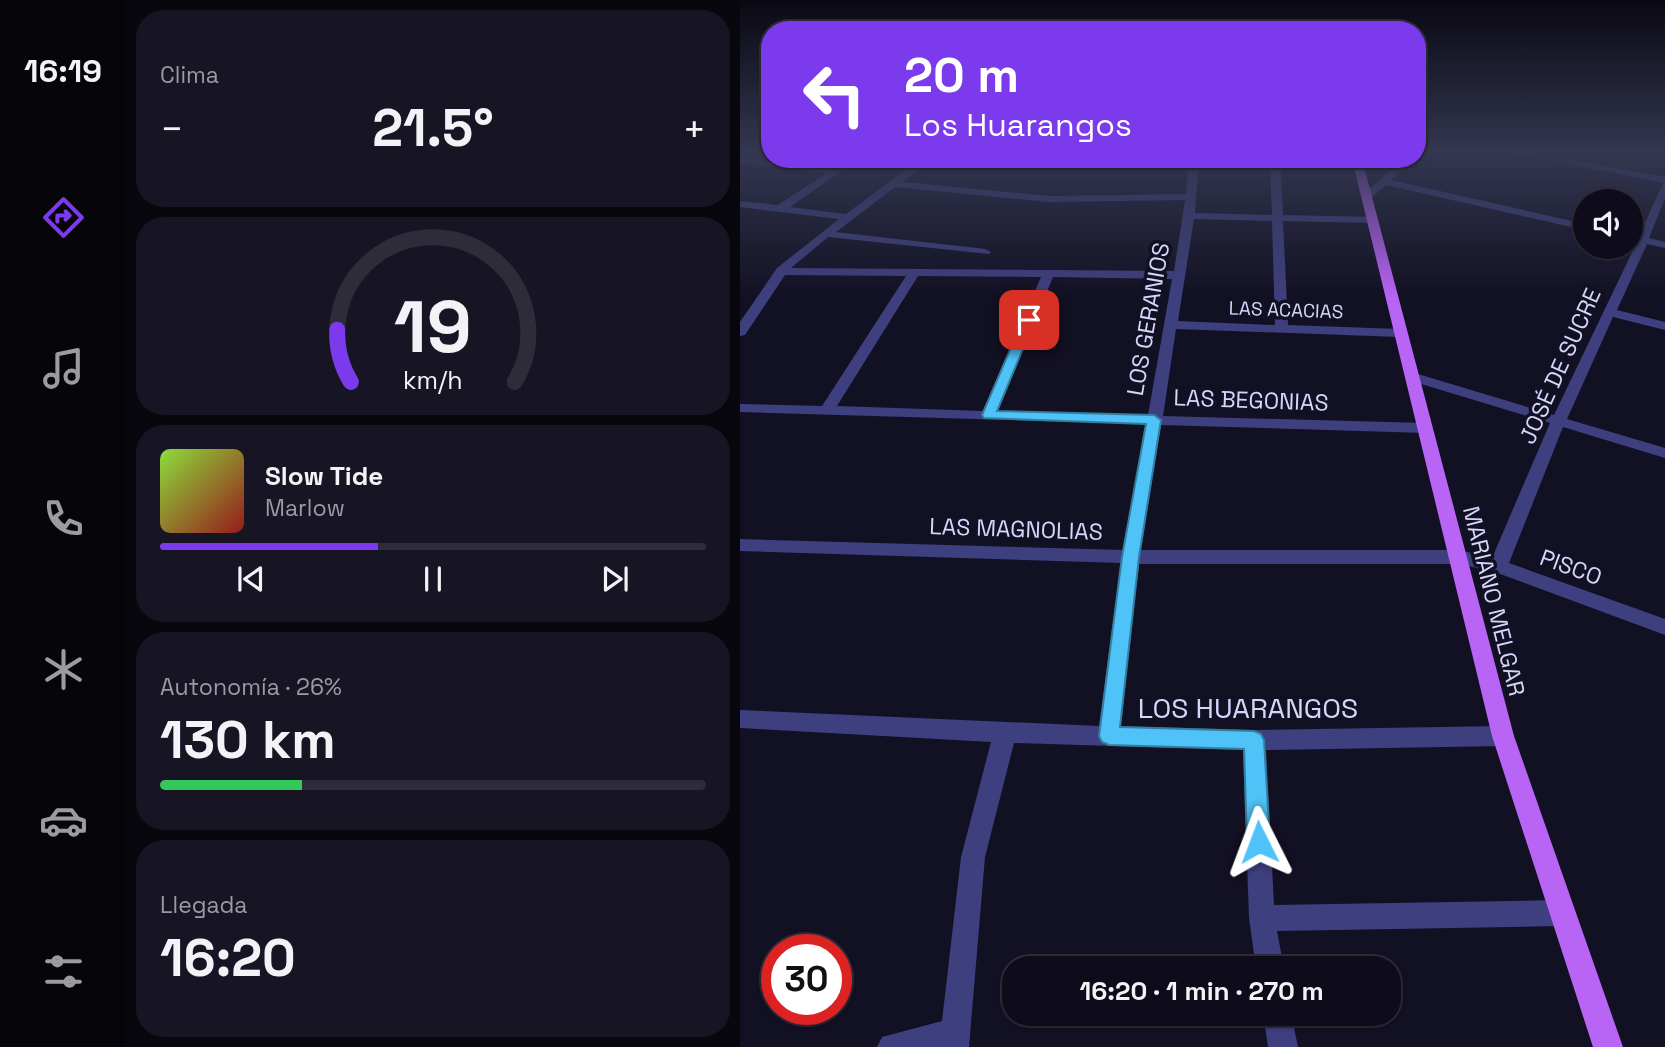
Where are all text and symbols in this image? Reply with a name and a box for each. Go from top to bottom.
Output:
text: 20 m [904,44,1019,106]
icon: left [789,49,880,140]
text: 16:19 [24,51,102,91]
text: Clima [160,60,219,90]
text: 21.5° [372,95,494,161]
text: − [160,105,184,153]
text: + [682,105,706,153]
text: Los Huarangos [904,105,1132,145]
map controls [1573,189,1643,259]
button: sound [1573,189,1643,259]
icon: directions [39,193,88,242]
street label: LOS GERANIOS [1120,240,1176,398]
text: 19 [394,281,472,374]
street label: JOSÉ DE SUCRE [1512,283,1608,449]
pin [999,290,1059,350]
street label: LAS ACACIAS [1228,296,1344,324]
icon: arrive [1010,301,1048,339]
icon: music [39,344,88,393]
text: km/h [403,364,463,396]
street label: LAS BEGONIAS [1173,382,1329,418]
text: Slow Tide [265,459,383,493]
text: Marlow [265,493,345,523]
icon: phone [39,494,88,543]
street label: MARIANO MELGAR [1456,503,1532,699]
street label: LAS MAGNOLIAS [929,511,1103,547]
street label: PISCO [1536,542,1606,592]
icon: previous [232,560,270,598]
icon: pause [414,560,452,598]
icon: next [596,560,634,598]
icon: climate [39,645,88,694]
text: Autonomía · 26% [160,672,342,702]
street label: LOS HUARANGOS [1138,690,1358,726]
text: 130 km [160,707,336,773]
icon: car [39,796,88,845]
position arrow [1222,805,1296,879]
text: Llegada [160,890,248,920]
text: 16:20 [160,925,296,991]
speed limit sign: 30 [761,934,852,1025]
icon: filters [39,947,88,996]
text: 16:20 · 1 min · 270 m [1079,974,1324,1008]

